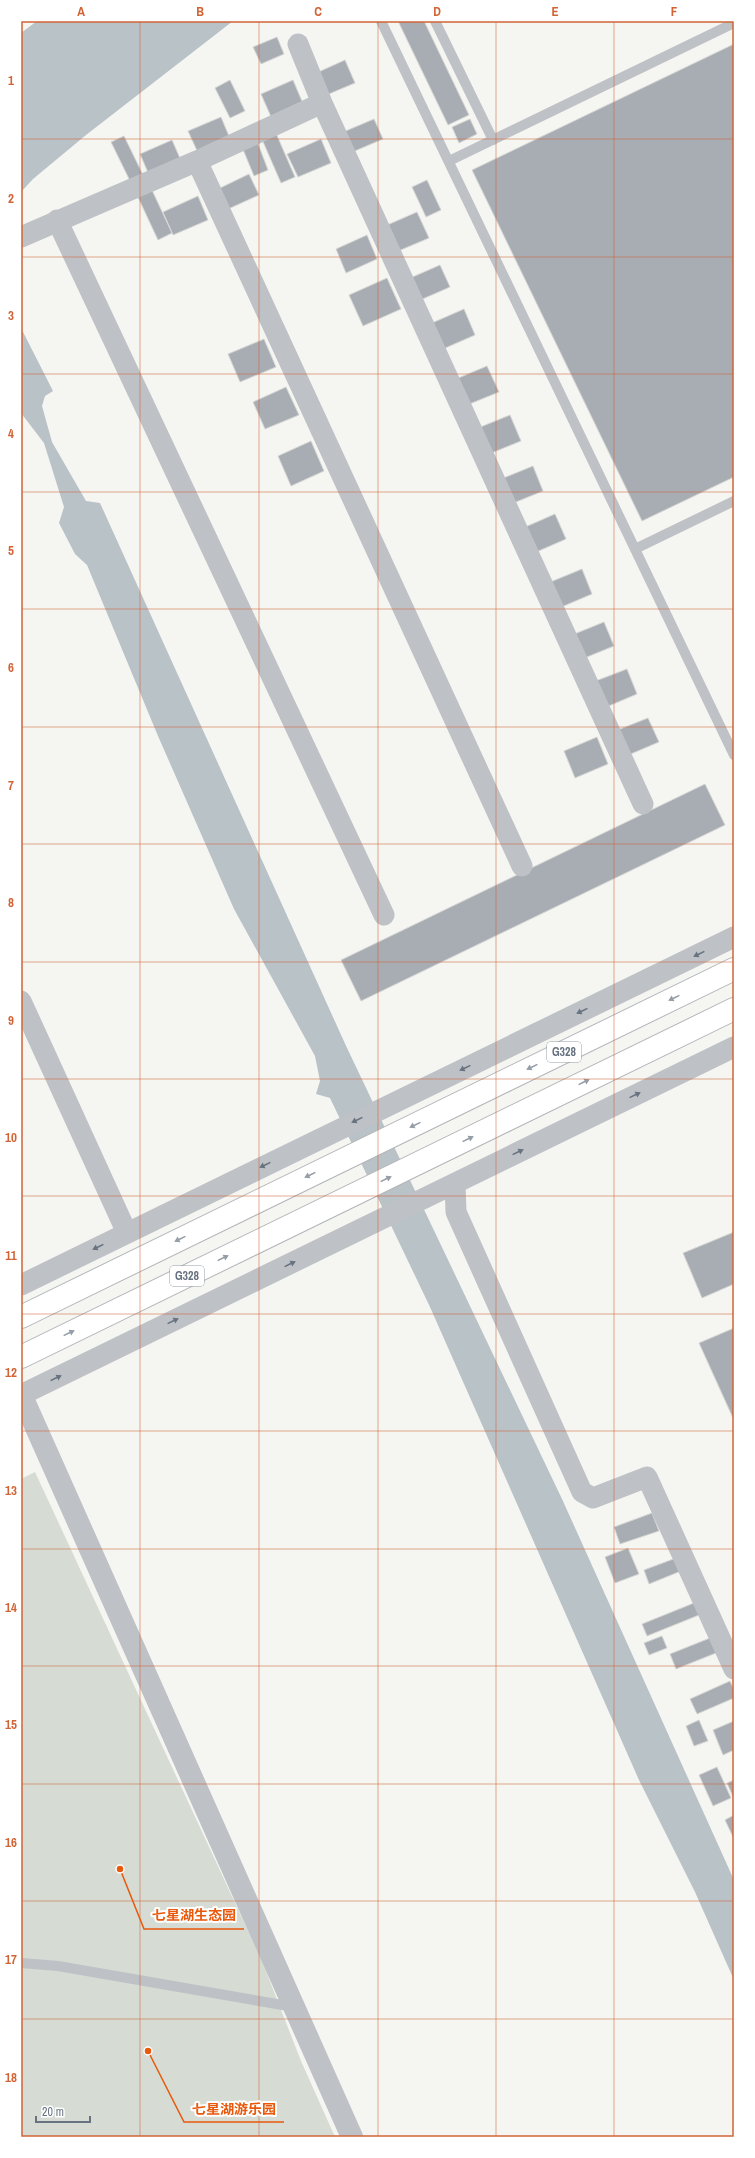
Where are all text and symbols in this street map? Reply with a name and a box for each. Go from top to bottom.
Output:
text: A [77,3,85,20]
text: B [196,3,204,20]
text: C [314,3,322,20]
text: D [433,3,441,20]
text: E [551,3,559,20]
text: F [671,3,678,20]
text: 1 [8,72,14,89]
text: 2 [8,190,14,207]
text: 3 [8,307,14,324]
text: 4 [8,425,14,442]
text: 5 [8,542,14,559]
text: 6 [8,659,14,676]
text: 7 [8,777,14,794]
text: 8 [8,894,14,911]
one-way arrow [693,951,705,957]
one-way arrow [668,995,679,1001]
one-way arrow [576,1008,588,1014]
text: 9 [8,1012,14,1029]
road number: G328 [547,1042,581,1062]
one-way arrow [526,1064,537,1070]
one-way arrow [459,1065,471,1071]
one-way arrow [579,1079,590,1085]
one-way arrow [629,1092,641,1099]
one-way arrow [351,1117,362,1123]
one-way arrow [409,1122,421,1128]
text: 10 [5,1129,17,1146]
one-way arrow [462,1136,473,1142]
one-way arrow [513,1149,524,1156]
one-way arrow [259,1162,270,1168]
one-way arrow [304,1172,315,1178]
one-way arrow [380,1176,392,1182]
one-way arrow [175,1236,186,1242]
one-way arrow [92,1244,103,1250]
text: 11 [5,1247,17,1264]
one-way arrow [218,1255,229,1261]
one-way arrow [284,1261,296,1267]
road number: G328 [170,1266,204,1286]
one-way arrow [167,1318,179,1324]
one-way arrow [63,1330,74,1337]
text: 12 [5,1364,17,1381]
one-way arrow [50,1375,62,1381]
text: 13 [5,1482,17,1499]
text: 14 [5,1599,17,1616]
text: 15 [5,1716,17,1733]
text: 16 [5,1834,17,1851]
callout: 七星湖生态园 [144,1903,244,1929]
text: 七星湖生态园 [152,1906,236,1924]
text: 17 [5,1951,17,1968]
text: 18 [5,2069,17,2086]
callout: 七星湖游乐园 [184,2096,284,2122]
scale bar [36,2098,90,2124]
text: 七星湖游乐园 [192,2100,276,2118]
text: 20 m [42,2104,64,2120]

